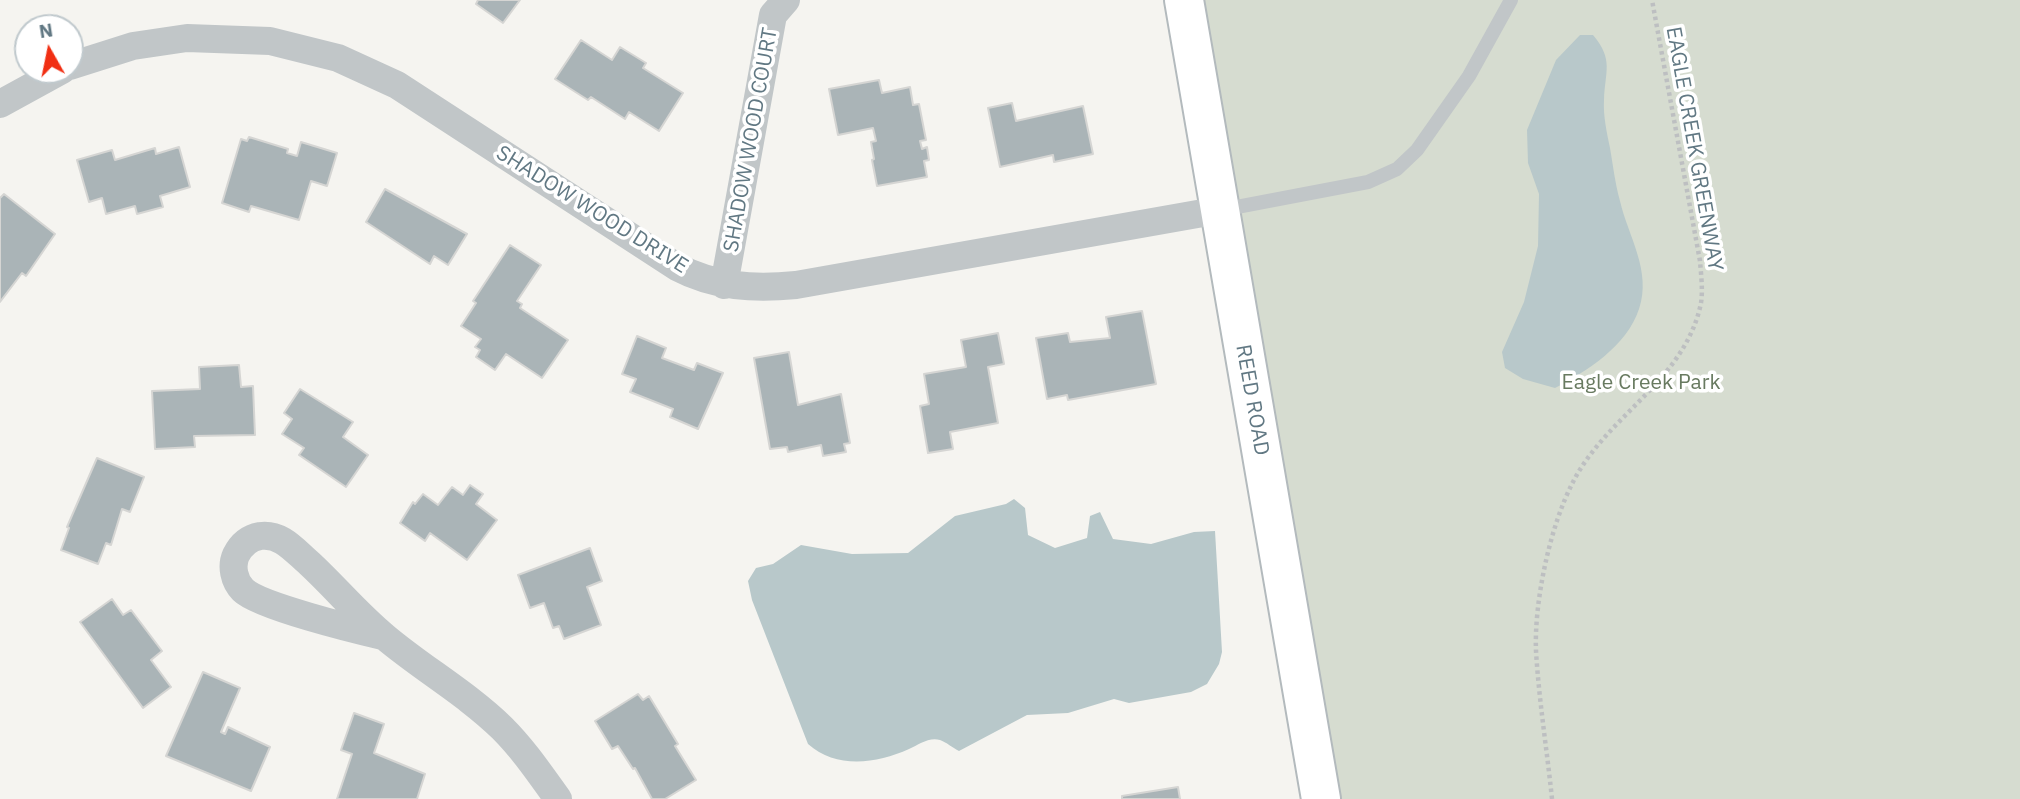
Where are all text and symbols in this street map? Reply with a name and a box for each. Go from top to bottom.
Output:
north arrow [14,14,84,84]
text: N [37,17,55,43]
street label: EAGLE CREEK GREENWAY [1660,25,1728,273]
street label: SHADOW WOOD COURT [719,26,783,254]
street label: SHADOW WOOD DRIVE [491,141,693,279]
street label: REED ROAD [1230,343,1274,457]
park label: Eagle Creek Park [1562,370,1720,396]

